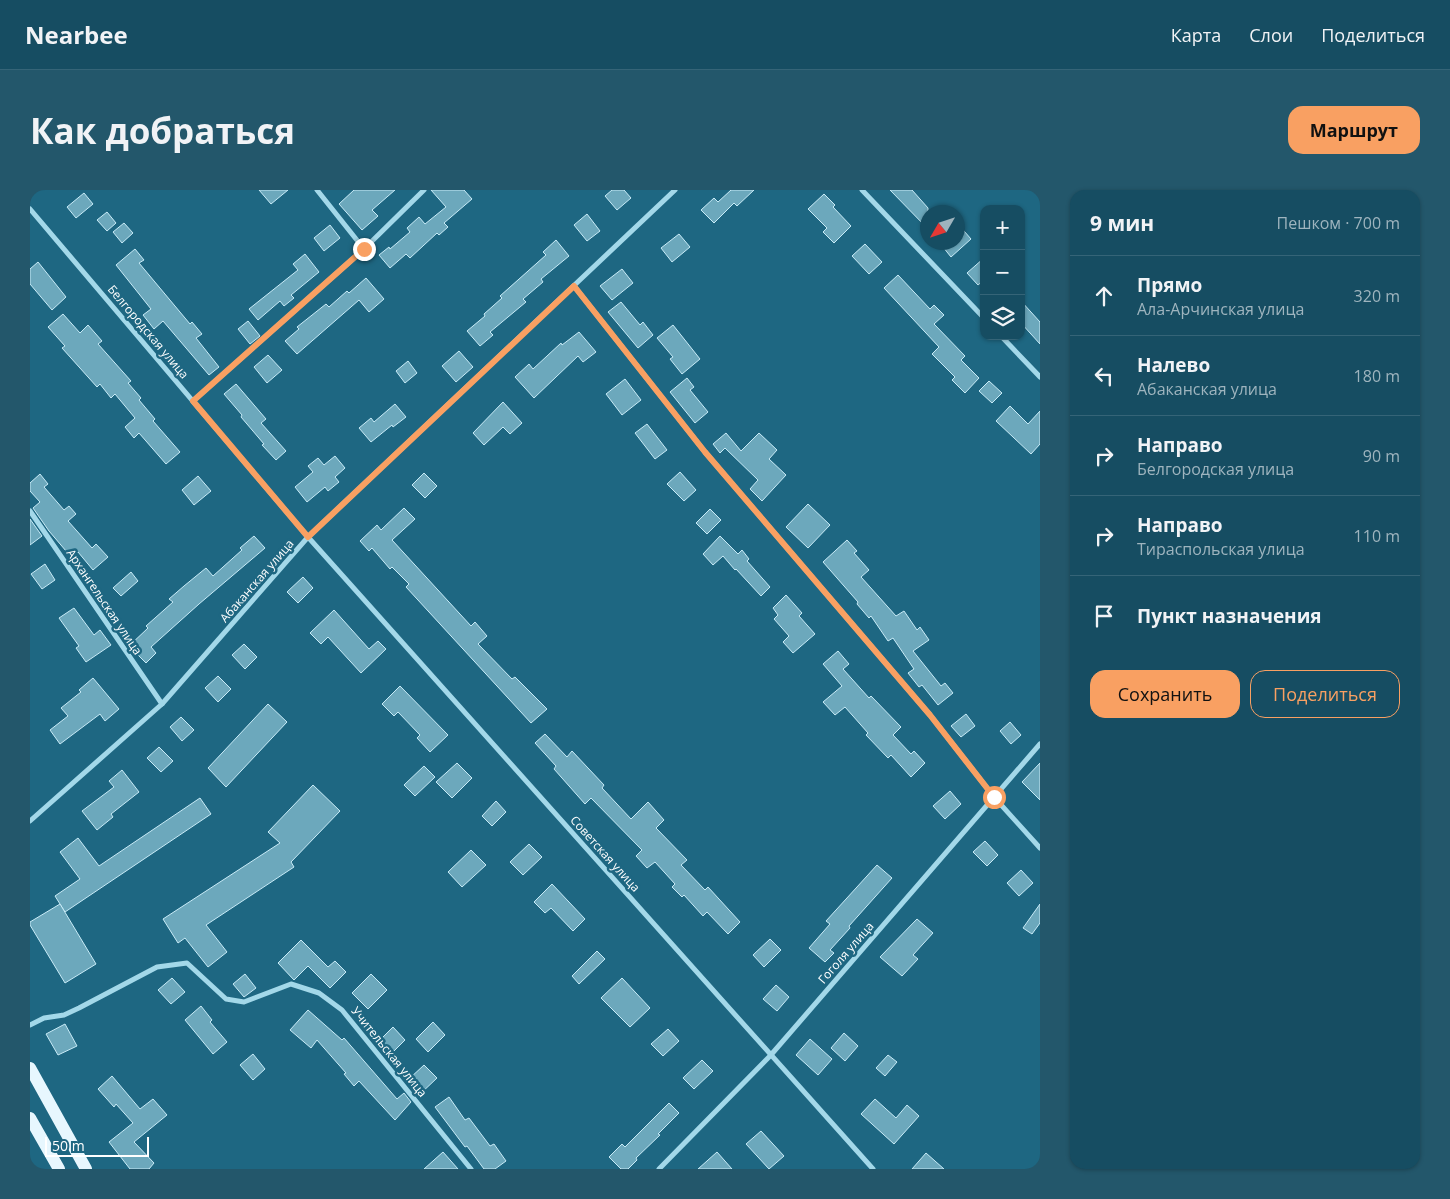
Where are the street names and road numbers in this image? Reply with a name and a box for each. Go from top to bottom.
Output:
street label: Белгородская улица [104,281,193,382]
street label: Абаканская улица [216,536,297,626]
street label: Архангельская улица [63,545,146,658]
street label: Советская улица [567,812,644,895]
street label: Гоголя улица [814,918,877,987]
street label: Учительская улица [348,1003,431,1100]

